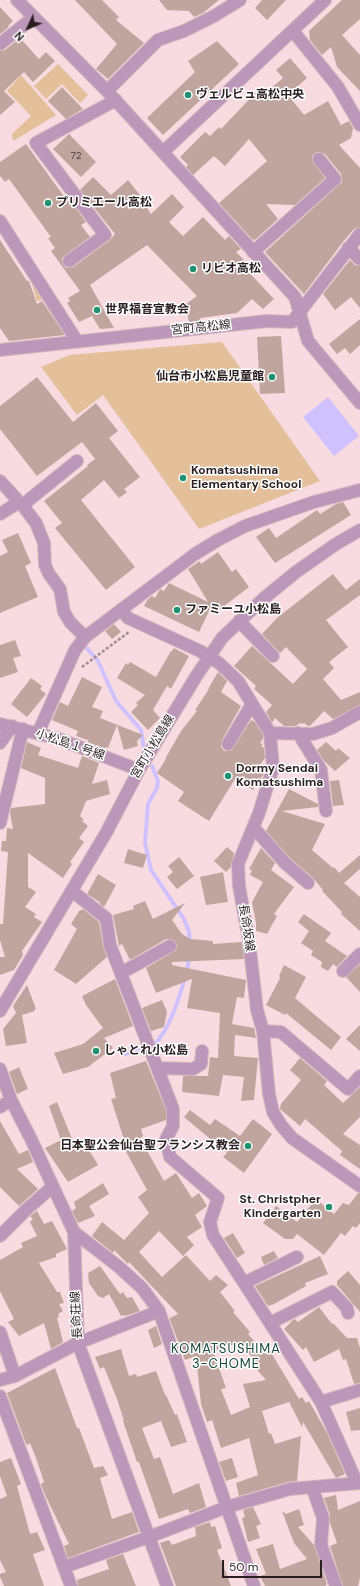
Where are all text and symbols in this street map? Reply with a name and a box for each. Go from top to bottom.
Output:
north arrow [8,8,48,48]
text: N [12,29,27,44]
place label: ヴェルビュ高松中央 [196,88,304,102]
marker: ヴェルビュ高松中央 [183,90,193,100]
house number: 72 [71,150,81,162]
place label: プリミエール高松 [56,196,152,210]
marker: プリミエール高松 [43,198,53,208]
place label: リビオ高松 [201,262,261,276]
marker: リビオ高松 [188,264,198,274]
place label: 世界福音宣教会 [105,303,189,317]
marker: 世界福音宣教会 [92,305,102,315]
street label: 宮町高松線 [170,318,232,338]
place label: 仙台市小松島児童館 [156,370,264,384]
marker: 仙台市小松島児童館 [267,372,277,382]
place label: Komatsushima Elementary School [191,464,301,492]
marker: Komatsushima Elementary School [178,473,188,483]
place label: ファミーユ小松島 [185,603,281,617]
marker: ファミーユ小松島 [172,605,182,615]
street label: 宮町小松島線 [128,712,178,782]
street label: 小松島１号線 [34,726,106,764]
place label: Dormy Sendai Komatsushima [236,762,323,790]
marker: Dormy Sendai Komatsushima [223,771,233,781]
street label: 長命坂線 [235,903,257,953]
place label: しゃとれ小松島 [104,1044,188,1058]
marker: しゃとれ小松島 [91,1046,101,1056]
place label: 日本聖公会仙台聖フランシス教会 [60,1139,240,1153]
marker: 日本聖公会仙台聖フランシス教会 [243,1141,253,1151]
place label: St. Christpher Kindergarten [239,1193,321,1221]
marker: St. Christpher Kindergarten [324,1202,334,1212]
street label: 長命荘線 [69,1291,85,1339]
district label: KOMATSUSHIMA 3-CHOME [171,1342,281,1373]
scale bar [224,1552,324,1578]
text: 50 m [229,1559,258,1575]

